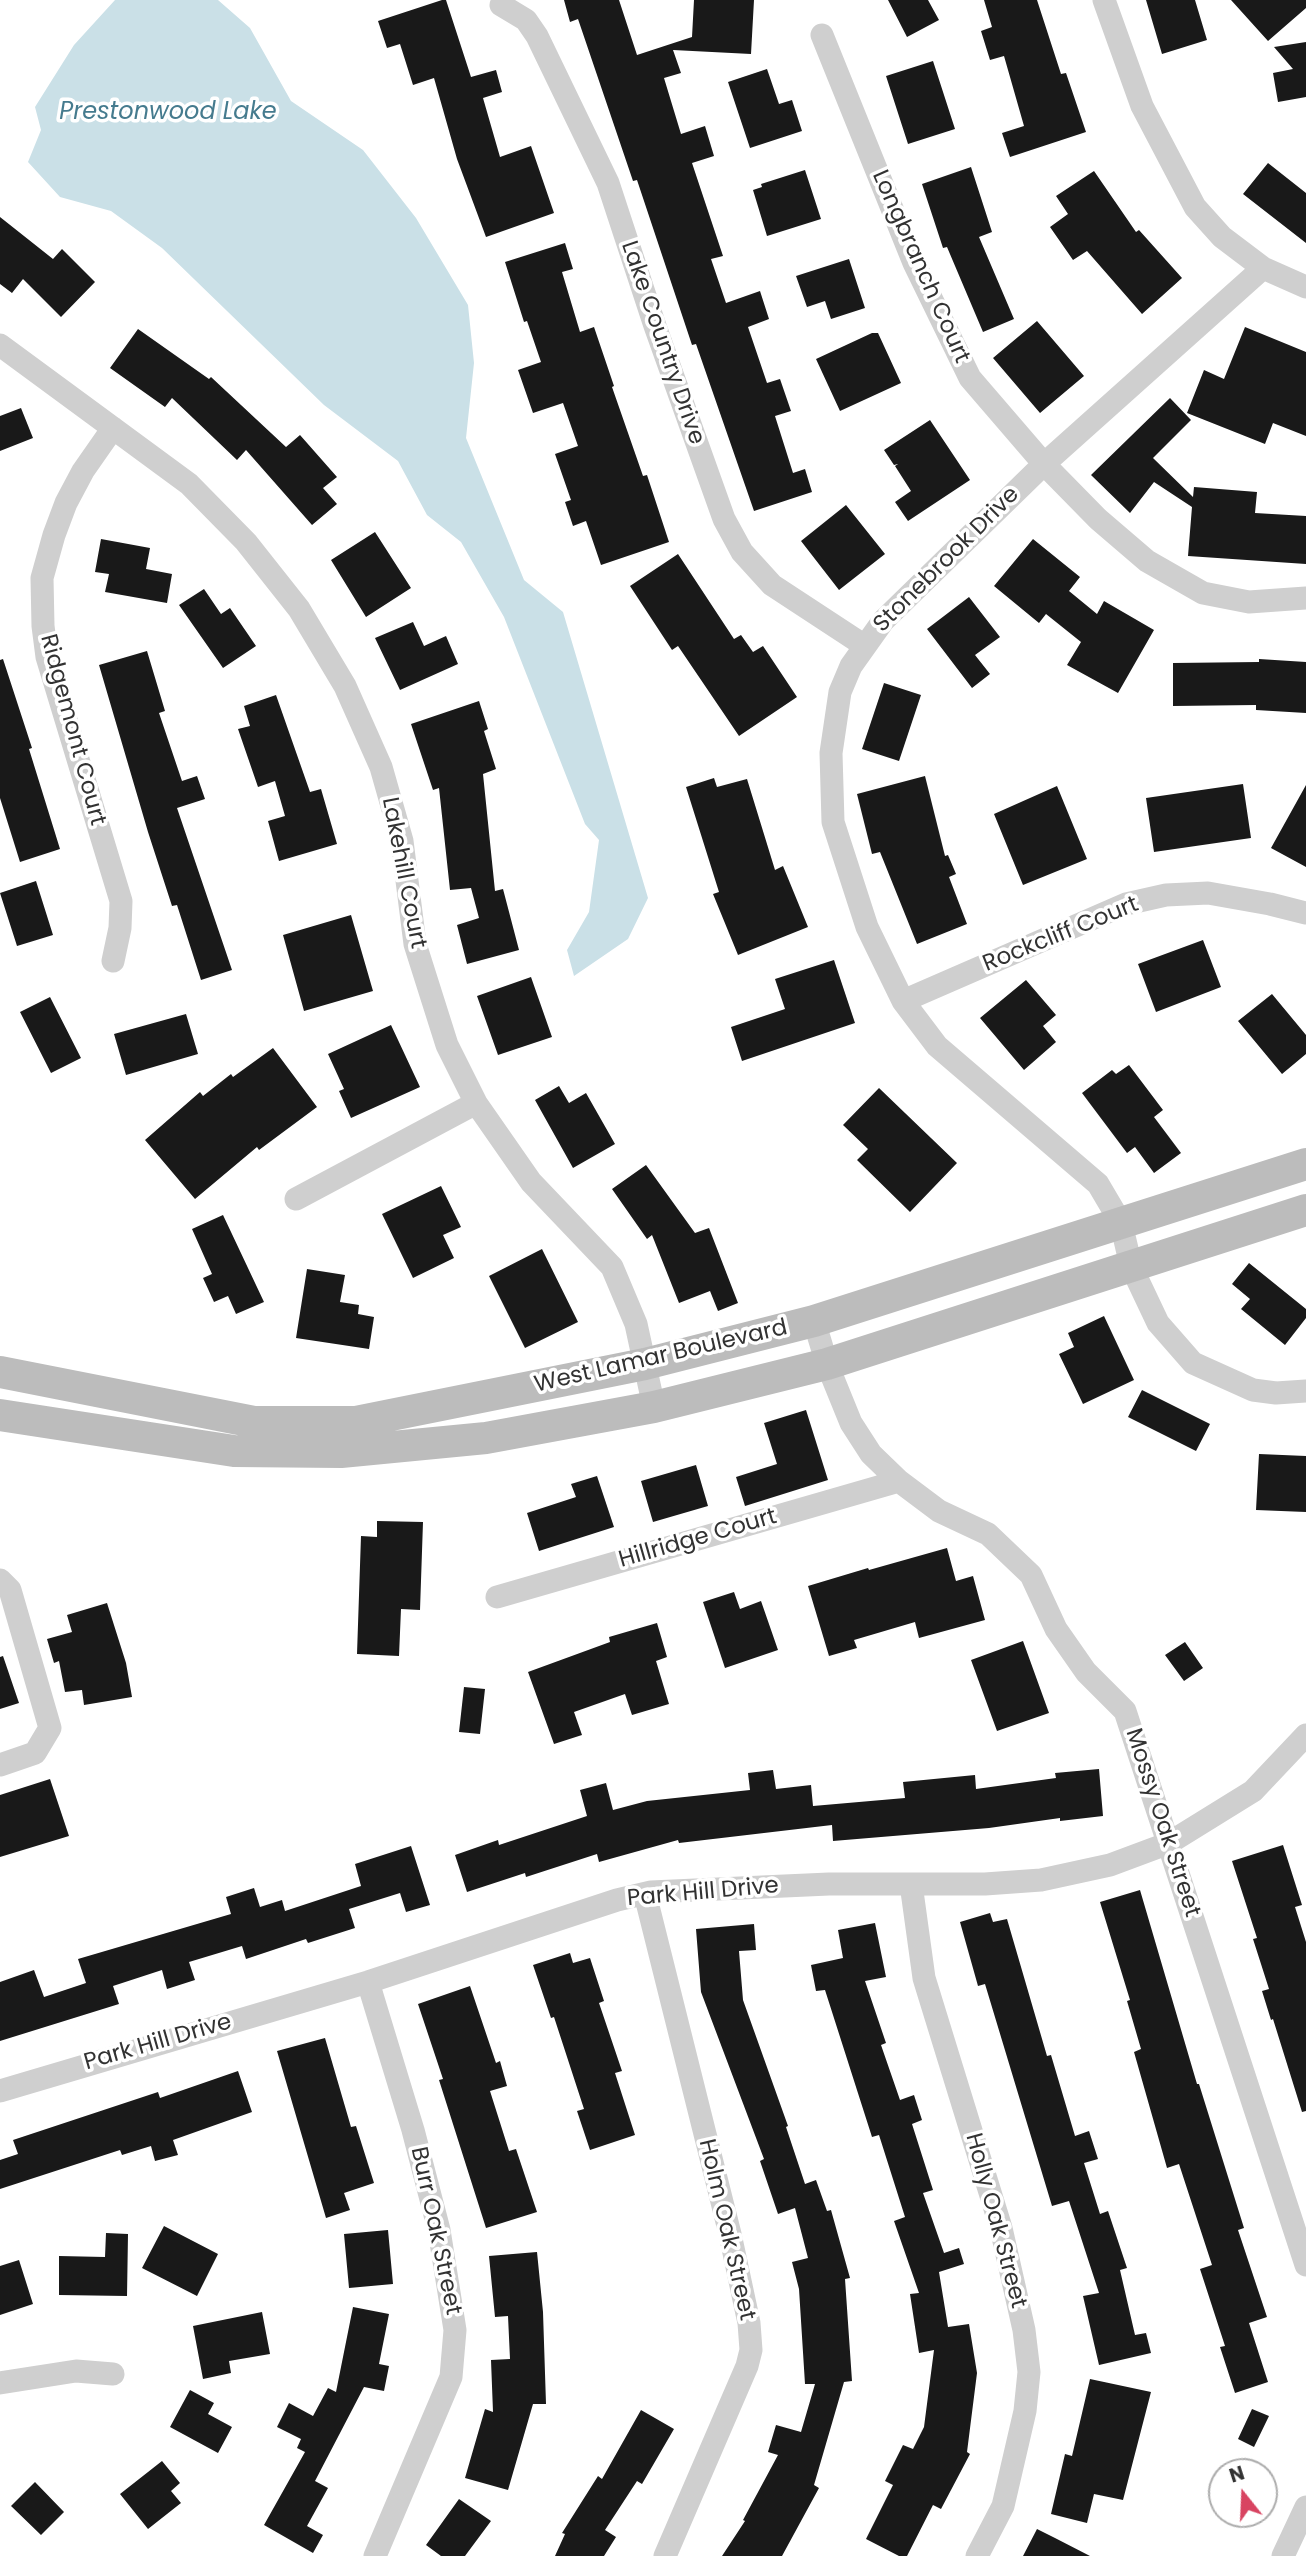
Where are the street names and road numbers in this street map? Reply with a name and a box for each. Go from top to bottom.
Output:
street label: Longbranch Court [865,166,975,368]
street label: Lake Country Drive [614,238,710,448]
street label: Stonebrook Drive [868,481,1026,639]
street label: Ridgemont Court [33,631,111,829]
street label: Lakehill Court [375,795,431,951]
street label: Rockcliff Court [979,891,1143,979]
street label: West Lamar Boulevard [532,1314,790,1400]
street label: Hillridge Court [616,1503,780,1575]
street label: Mossy Oak Street [1119,1725,1205,1921]
street label: Park Hill Drive [626,1873,780,1913]
street label: Park Hill Drive [81,2009,235,2077]
street label: Holly Oak Street [958,2130,1032,2312]
street label: Holm Oak Street [692,2137,760,2323]
street label: Burr Oak Street [404,2144,466,2318]

